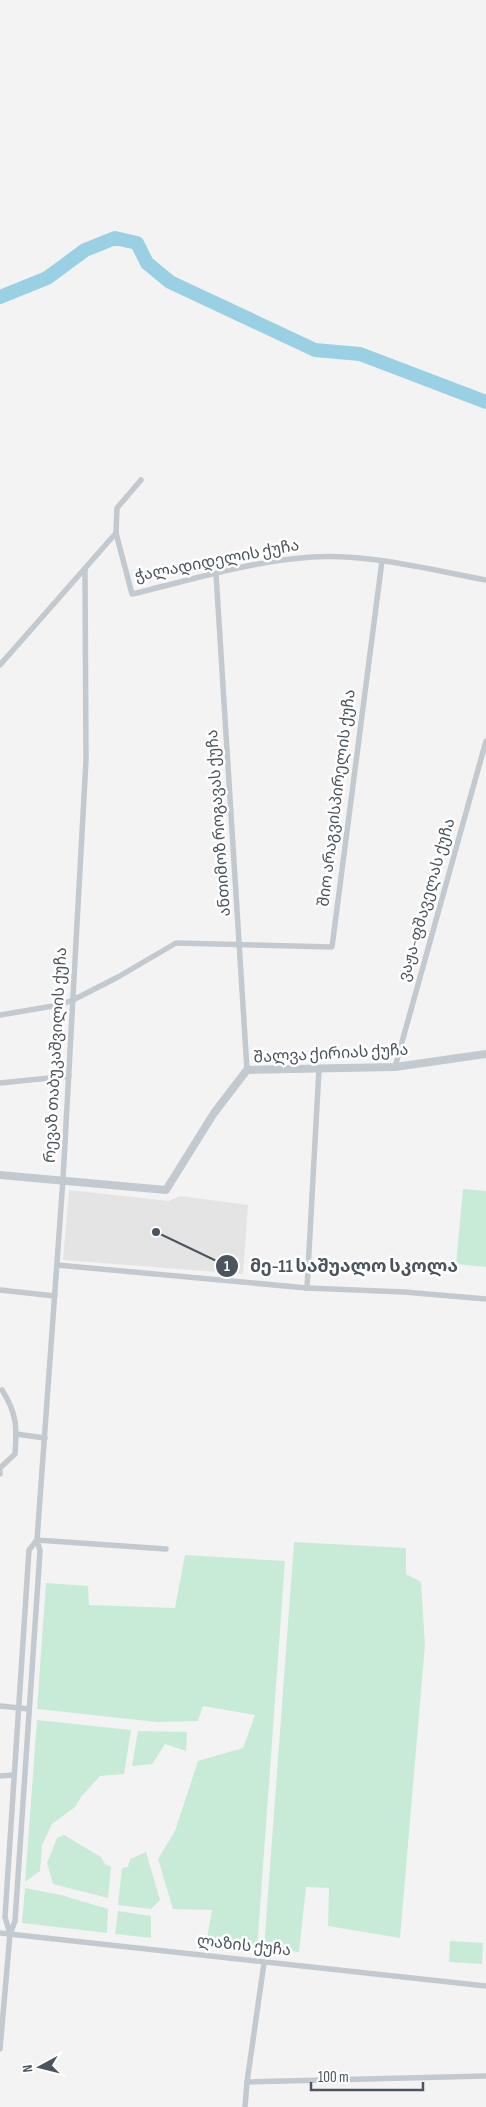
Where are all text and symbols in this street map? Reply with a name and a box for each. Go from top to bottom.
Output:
street label: ჭალადიდელის ქუჩა [133,536,301,586]
street label: შიო არაგვისპირელის ქუჩა [314,688,360,908]
street label: ანთიმოზ როგავას ქუჩა [203,729,235,917]
street label: ვაჟა-ფშაველას ქუჩა [395,816,459,984]
street label: რევაზ თაბუკაშვილის ქუჩა [41,947,71,1163]
street label: შალვა ქირიას ქუჩა [253,1040,409,1068]
callout: მე-11 საშუალო სკოლა [215,1249,467,1282]
text: მე-11 საშუალო სკოლა [250,1256,458,1277]
text: 1 [224,1257,230,1276]
street label: ლაზის ქუჩა [196,1932,292,1960]
north arrow [15,2042,65,2092]
scale bar [311,2060,424,2092]
text: N [19,2064,36,2073]
text: 100 m [318,2068,349,2087]

